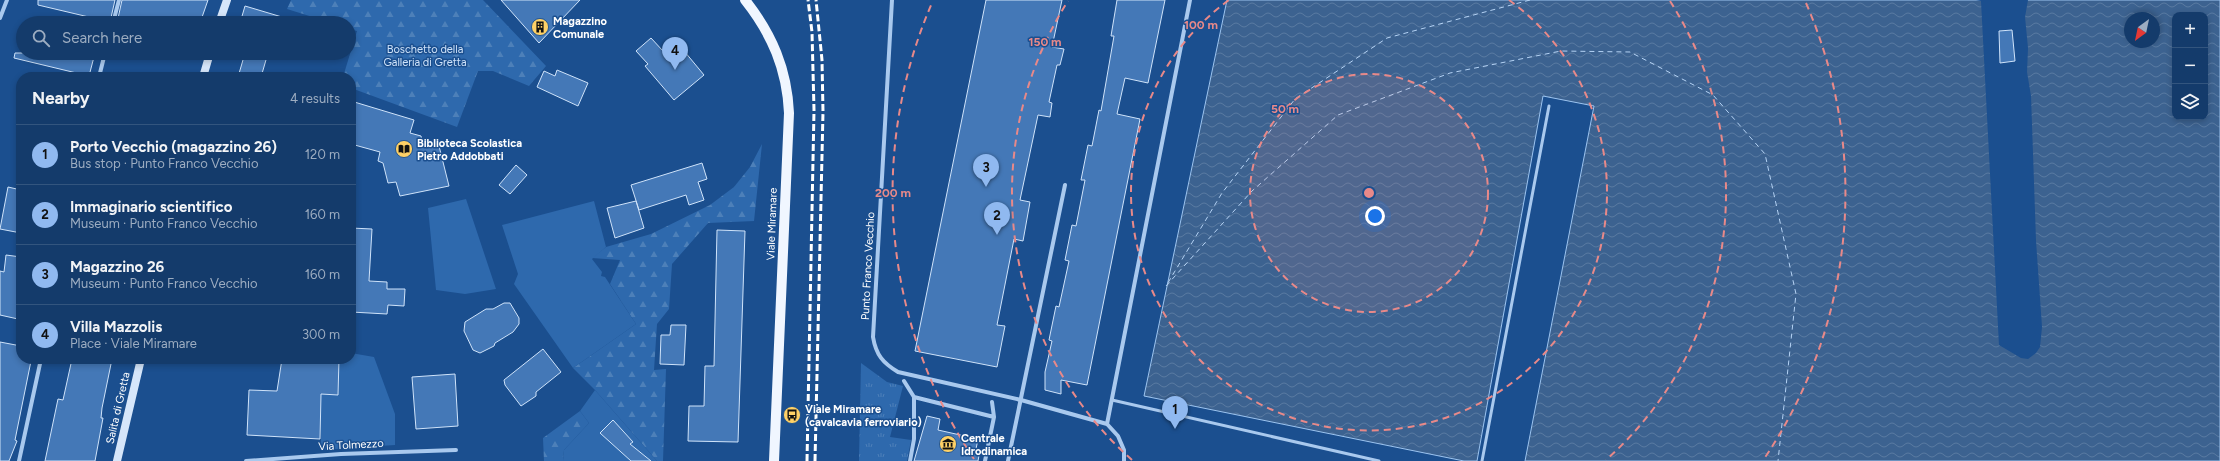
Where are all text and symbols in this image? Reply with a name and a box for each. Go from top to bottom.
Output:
north arrow [2124,12,2160,48]
map controls [2172,12,2208,120]
button: + [2172,12,2208,48]
place label: Magazzino Comunale [553,15,607,41]
search box [16,16,356,60]
building icon: Magazzino Comunale [530,17,550,37]
text: 100 m [1184,18,1218,32]
icon: search [30,27,52,49]
text: Search here [62,29,142,47]
text: 150 m [1028,35,1062,49]
pin: 4 [662,37,688,70]
park label: Boschetto della Galleria di Gretta [383,43,467,69]
button: − [2172,48,2208,84]
button: layers [2172,84,2208,120]
text: Nearby [32,88,90,108]
text: 4 results [290,91,340,106]
text: 50 m [1271,102,1299,116]
place label: Biblioteca Scolastica Pietro Addobbati [417,137,522,163]
text: Porto Vecchio (magazzino 26) [70,138,277,156]
library icon: Biblioteca Scolastica Pietro Addobbati [394,139,414,159]
text: 1 [42,147,48,162]
text: 120 m [305,147,340,162]
pin: 3 [973,154,999,187]
text: Bus stop · Punto Franco Vecchio [70,156,258,171]
text: 200 m [875,186,911,200]
centre of rings [1362,186,1376,200]
street label: Viale Miramare [764,187,780,261]
text: Immaginario scientifico [70,198,232,216]
pin: 2 [984,202,1010,235]
your location [1365,206,1385,226]
text: 2 [41,207,49,222]
text: 160 m [305,207,340,222]
street label: Punto Franco Vecchio [859,212,877,320]
text: Museum · Punto Franco Vecchio [70,216,258,231]
text: Magazzino 26 [70,258,164,276]
text: 3 [41,267,49,282]
text: 160 m [305,267,340,282]
text: Museum · Punto Franco Vecchio [70,276,258,291]
text: Villa Mazzolis [70,318,162,336]
text: 4 [41,327,49,342]
text: 300 m [302,327,340,342]
text: Place · Viale Miramare [70,336,197,351]
street label: Salita di Gretta [103,371,133,445]
pin: 1 [1162,396,1188,429]
place label: Viale Miramare (cavalcavia ferroviario) [805,403,922,429]
bus stop icon: Viale Miramare (cavalcavia ferroviario) [782,405,802,425]
place label: Centrale Idrodinamica [961,432,1027,458]
museum icon: Centrale Idrodinamica [938,434,958,454]
street label: Via Tolmezzo [318,437,384,453]

